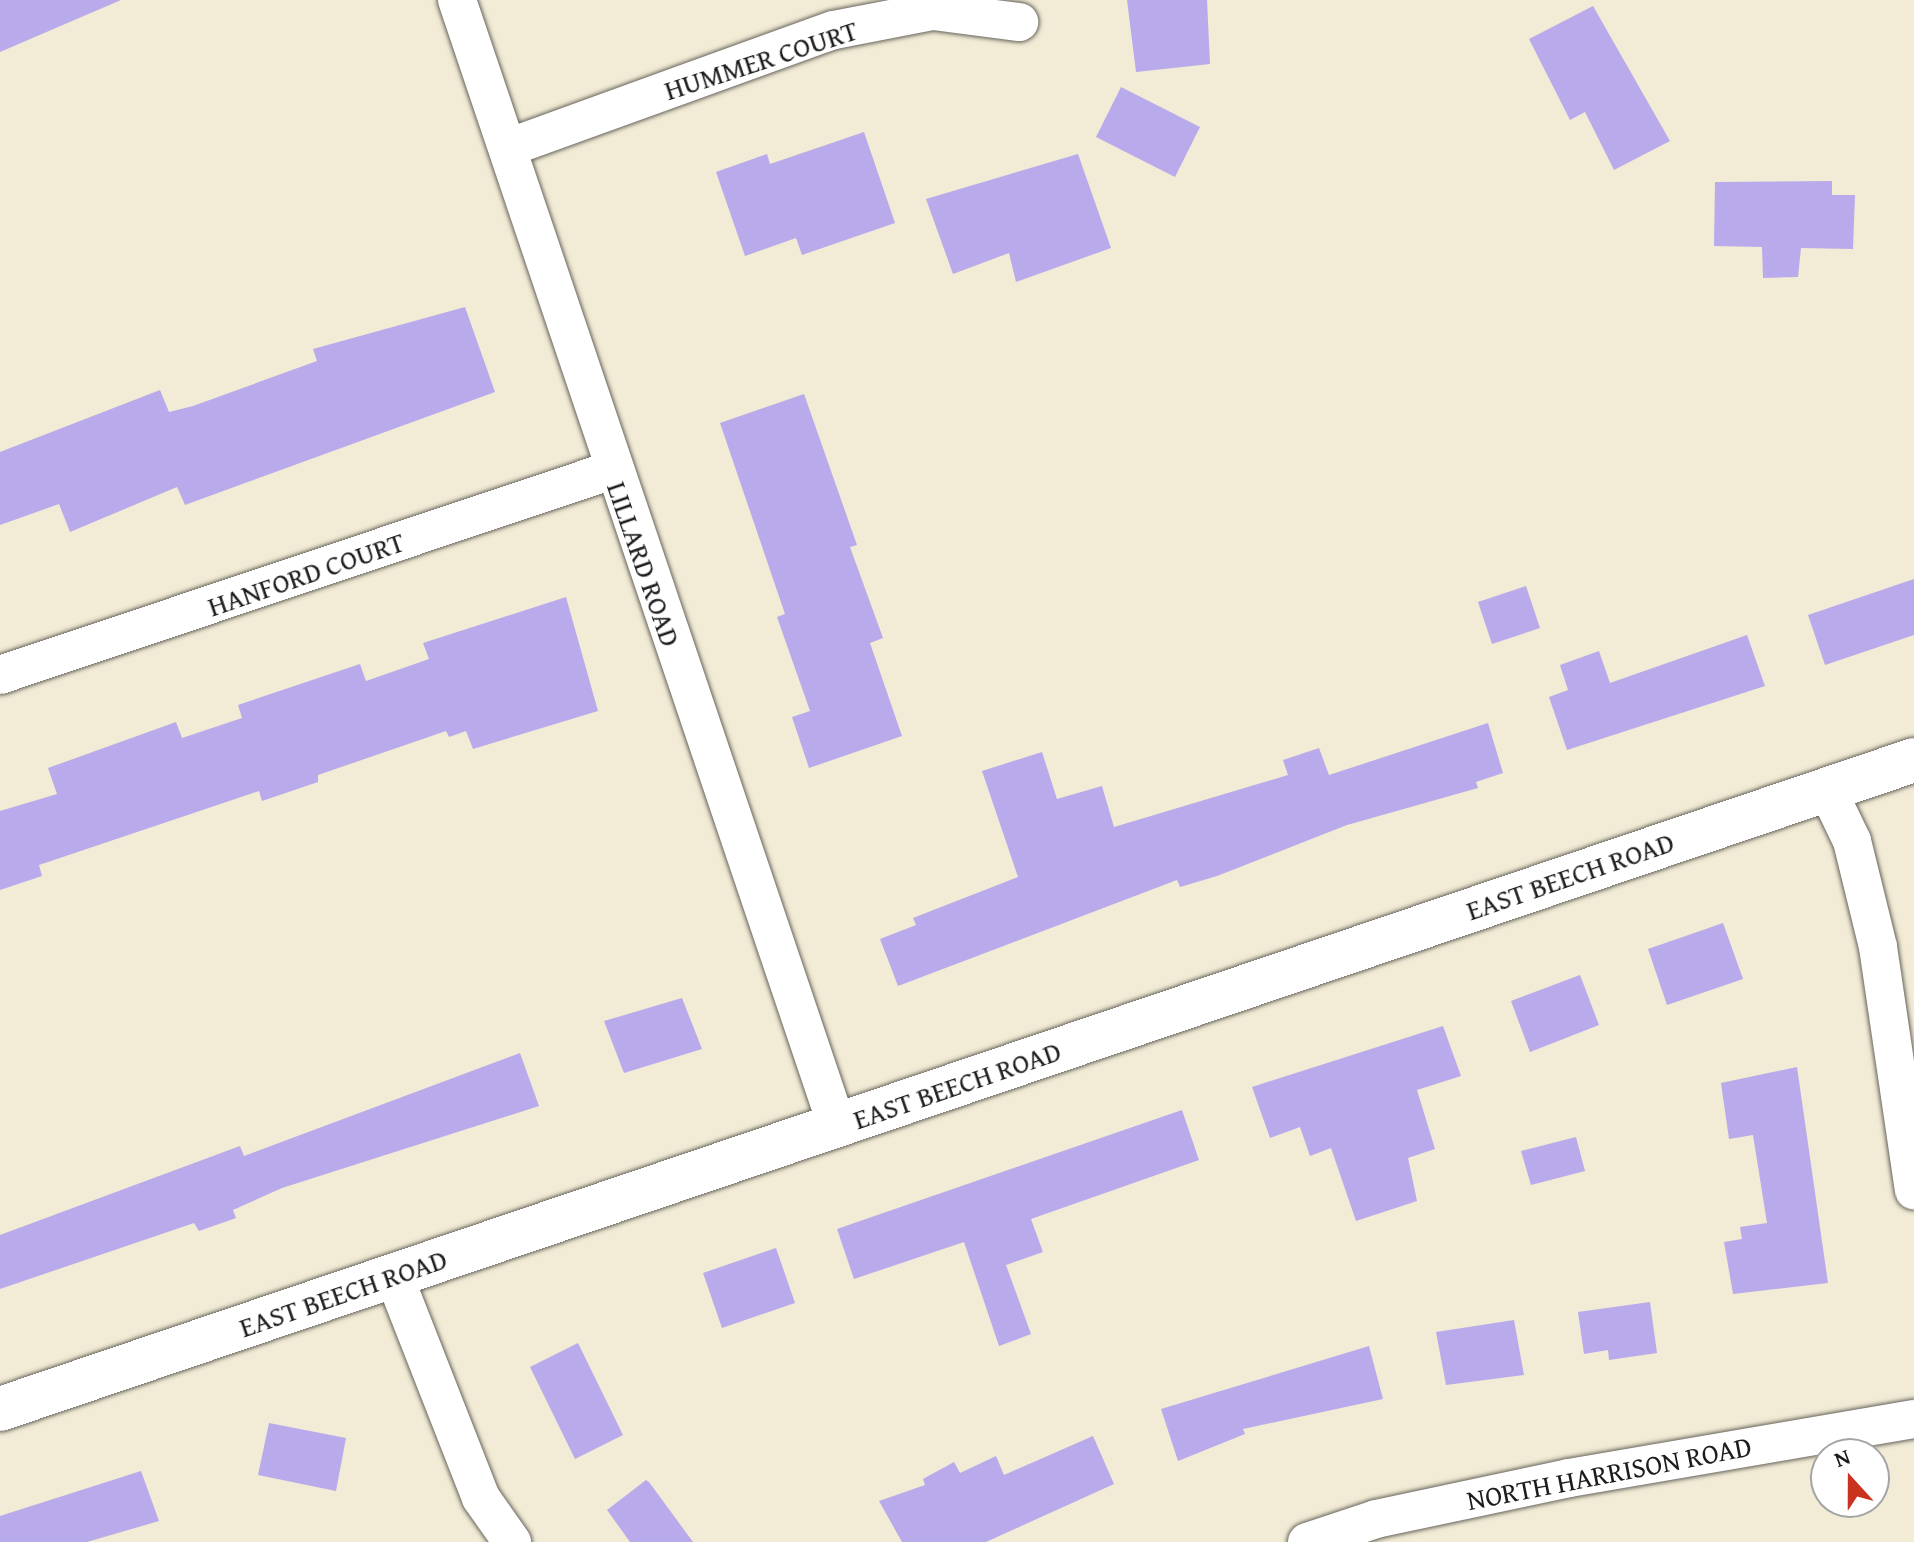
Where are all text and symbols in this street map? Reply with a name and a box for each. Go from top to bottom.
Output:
street label: HUMMER COURT [660,13,862,107]
street label: LILLARD ROAD [600,477,688,651]
street label: HANFORD COURT [203,525,409,623]
street label: EAST BEECH ROAD [1462,825,1678,927]
street label: EAST BEECH ROAD [849,1034,1065,1136]
street label: EAST BEECH ROAD [235,1242,451,1344]
street label: NORTH HARRISON ROAD [1464,1429,1754,1517]
north arrow [1810,1438,1890,1518]
text: N [1830,1440,1855,1475]

